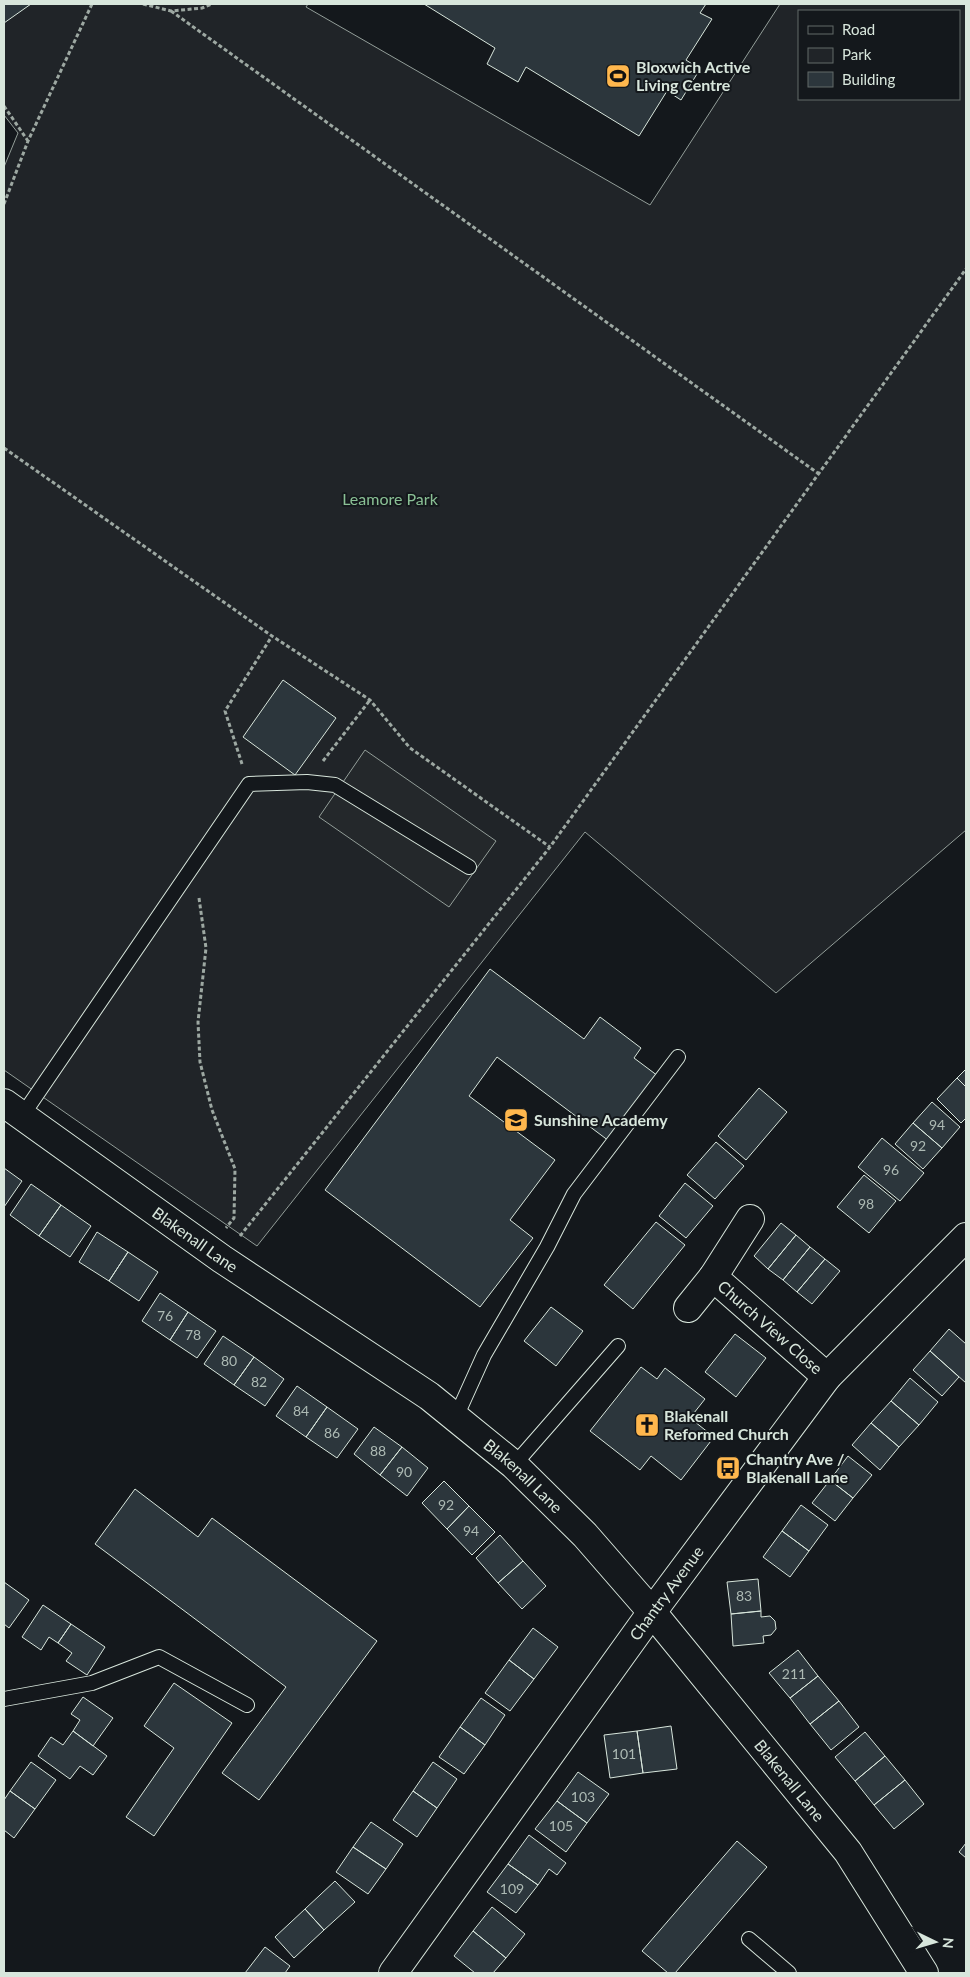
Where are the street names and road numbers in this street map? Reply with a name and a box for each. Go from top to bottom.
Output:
street label: Blakenall Lane [149,1202,242,1276]
street label: Church View Close [714,1276,827,1378]
street label: Blakenall Lane [480,1435,567,1517]
street label: Chantry Avenue [625,1542,707,1644]
street label: Blakenall Lane [751,1735,829,1825]

